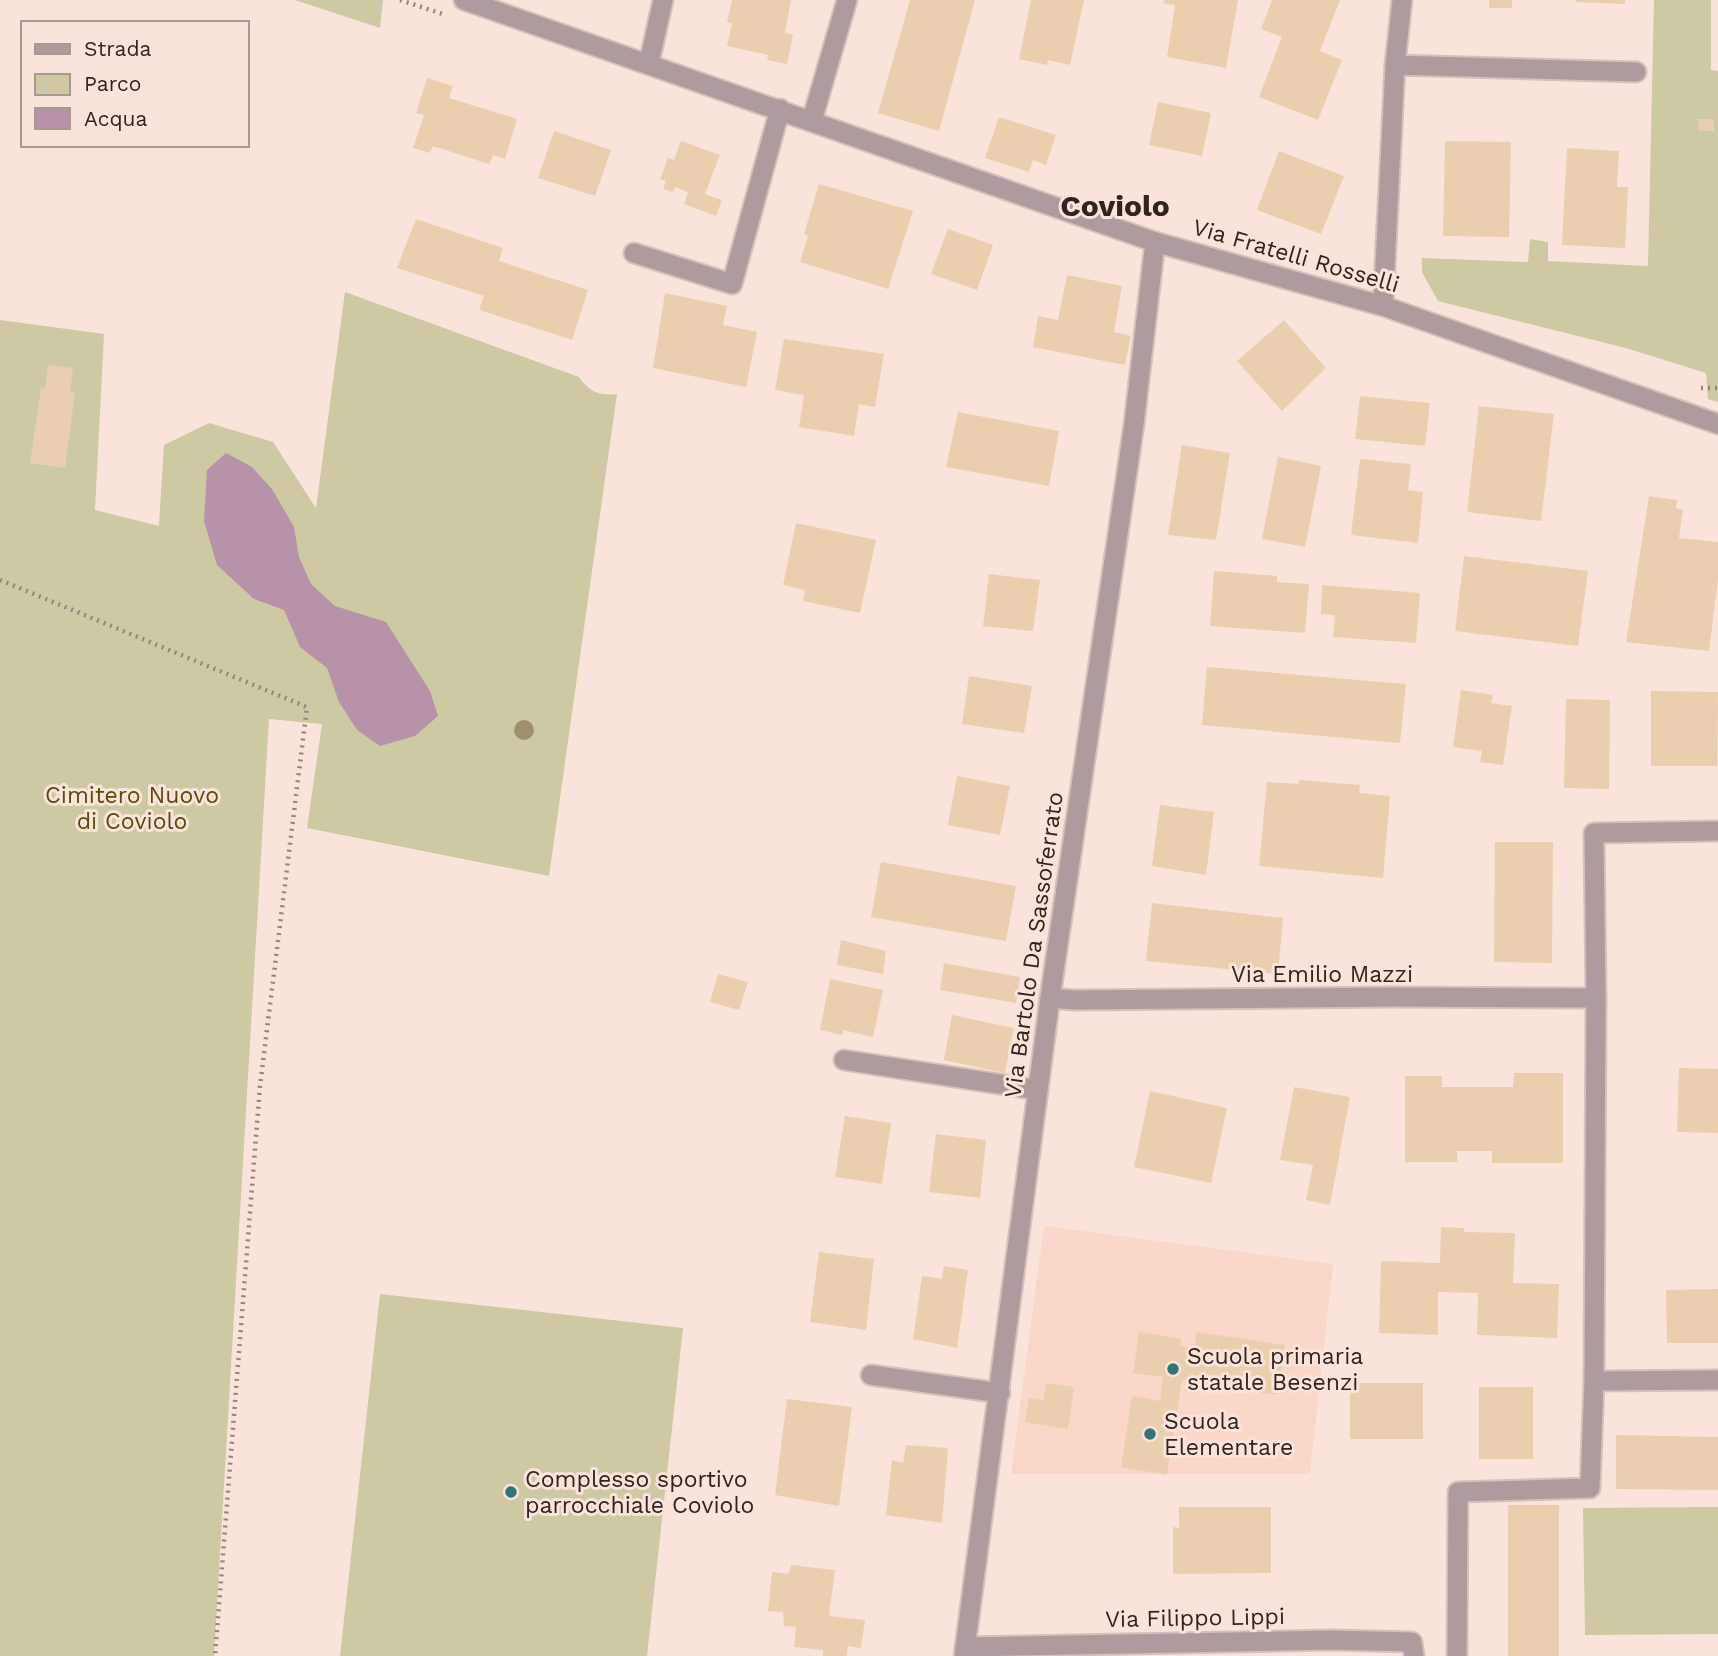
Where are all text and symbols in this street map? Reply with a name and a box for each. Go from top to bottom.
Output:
legend [21,21,248,147]
text: Strada [84,36,152,61]
text: Parco [84,71,141,96]
text: Acqua [84,106,148,131]
district label: Coviolo [1060,188,1170,223]
street label: Via Fratelli Rosselli [1190,214,1402,298]
park label: Cimitero Nuovo di Coviolo [45,782,219,835]
street label: Via Bartolo Da Sassoferrato [999,790,1069,1100]
street label: Via Emilio Mazzi [1231,961,1413,988]
place label: Scuola primaria statale Besenzi [1187,1343,1363,1396]
marker: Scuola primaria statale Besenzi [1165,1361,1181,1377]
place label: Scuola Elementare [1164,1408,1293,1461]
marker: Scuola Elementare [1142,1426,1158,1442]
place label: Complesso sportivo parrocchiale Coviolo [525,1466,754,1519]
marker: Complesso sportivo parrocchiale Coviolo [503,1484,519,1500]
street label: Via Filippo Lippi [1105,1603,1285,1633]

